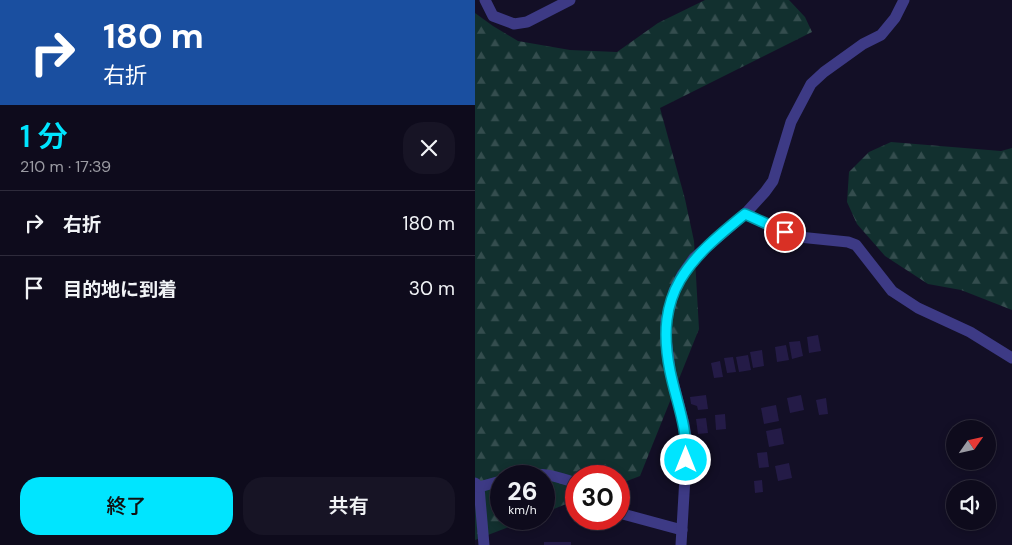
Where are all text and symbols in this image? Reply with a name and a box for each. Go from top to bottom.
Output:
text: 180 m [103,13,204,59]
icon: right [20,20,85,85]
text: 右折 [103,61,147,90]
text: 1 分 [20,117,68,156]
button: close [403,122,455,174]
text: 210 m · 17:39 [20,156,111,177]
icon: right [20,209,48,237]
text: 180 m [403,211,455,236]
pin [764,211,806,253]
text: 右折 [63,212,101,237]
icon: arrive [771,218,799,246]
icon: arrive [20,274,48,302]
text: 30 m [409,276,455,301]
text: 目的地に到着 [63,277,177,302]
north arrow [946,420,996,470]
map controls [946,420,996,530]
position arrow [659,433,711,485]
speed limit sign: 30 [565,465,630,530]
text: 26 [507,475,538,508]
button: 終了 [20,477,233,535]
button: 共有 [243,477,455,535]
button: sound [946,480,996,530]
text: km/h [508,502,537,518]

